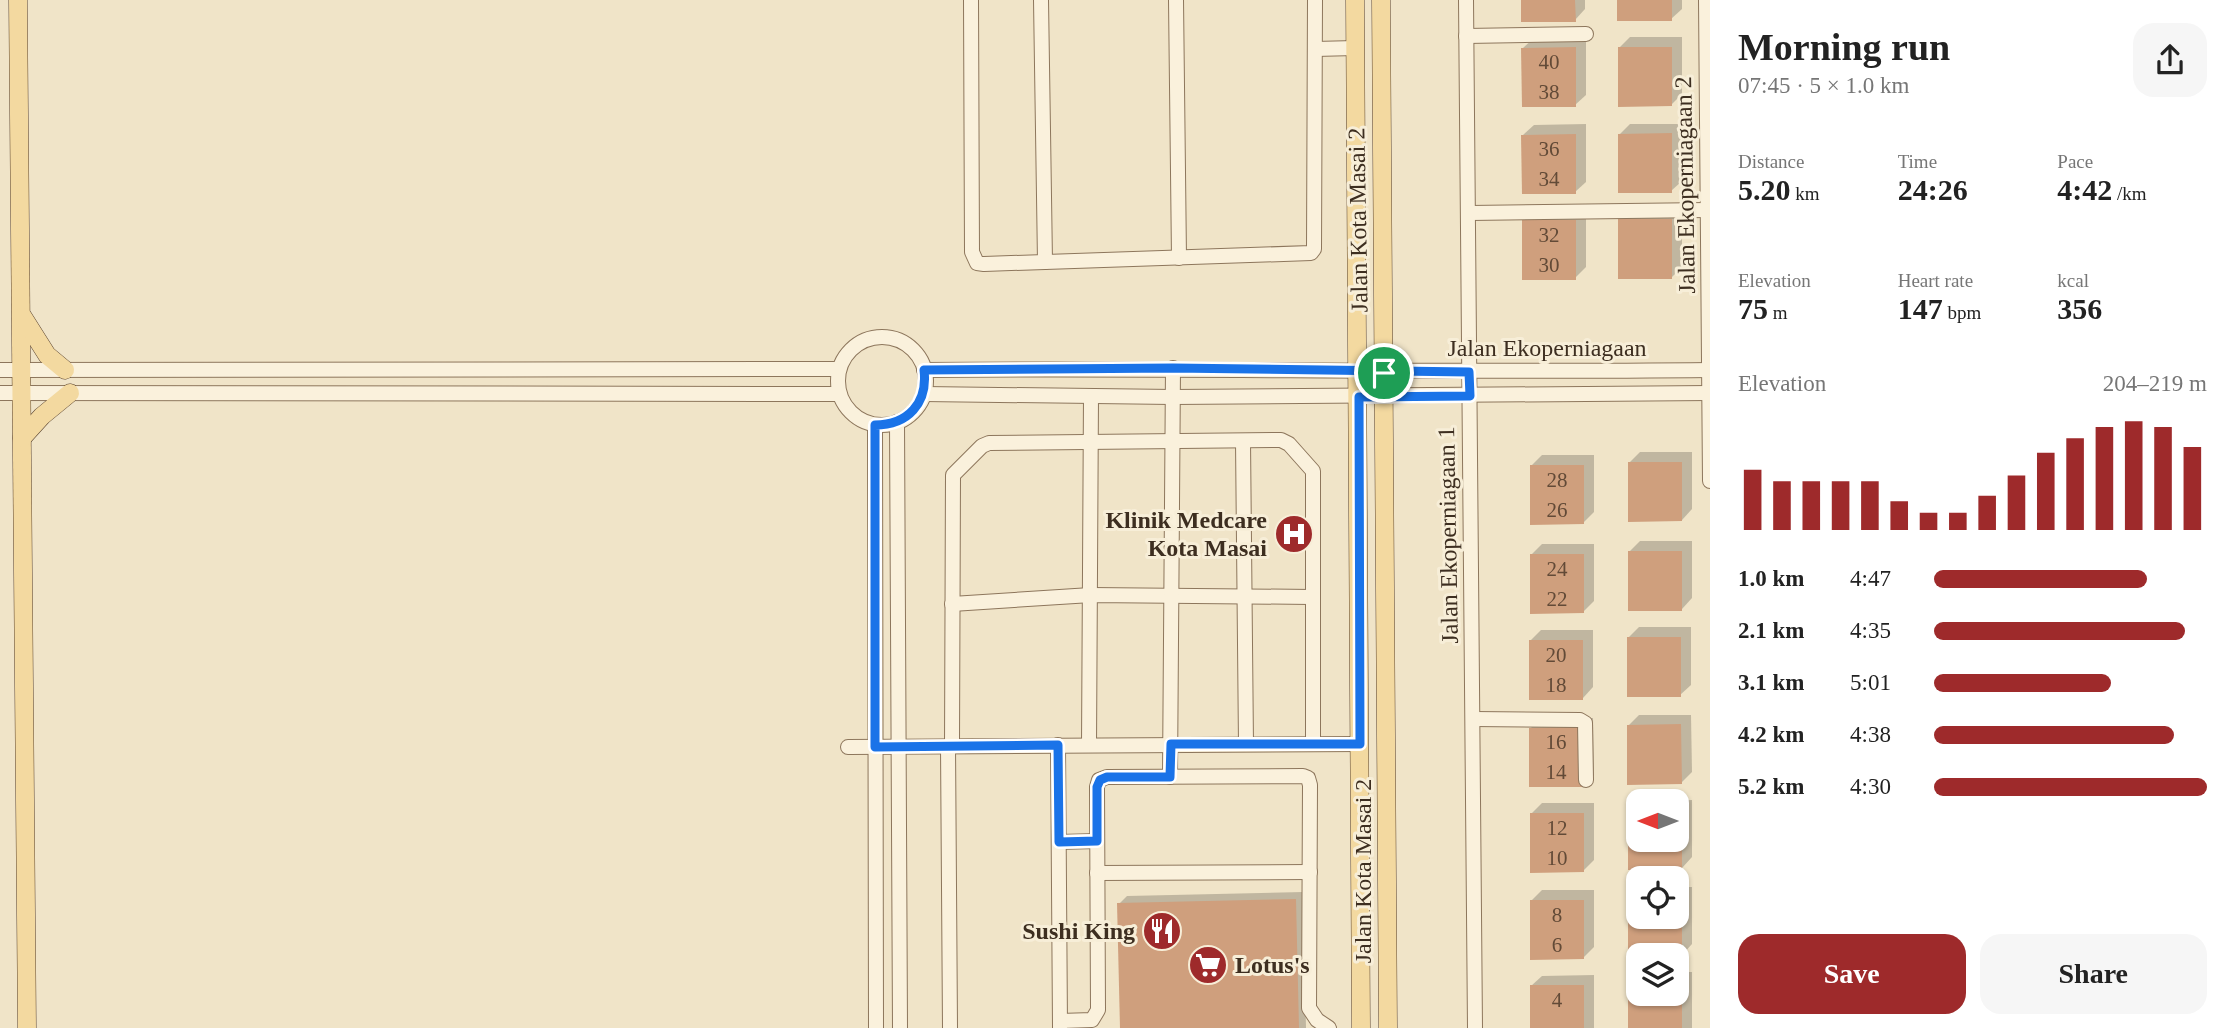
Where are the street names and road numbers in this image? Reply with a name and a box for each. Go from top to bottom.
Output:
street label: Jalan Ekoperniagaan 2 [1670,76,1700,294]
street label: Jalan Kota Masai 2 [1343,127,1373,313]
street label: Jalan Ekoperniagaan [1447,335,1647,361]
street label: Jalan Ekoperniagaan 1 [1433,426,1463,644]
street label: Jalan Kota Masai 2 [1350,779,1376,963]

